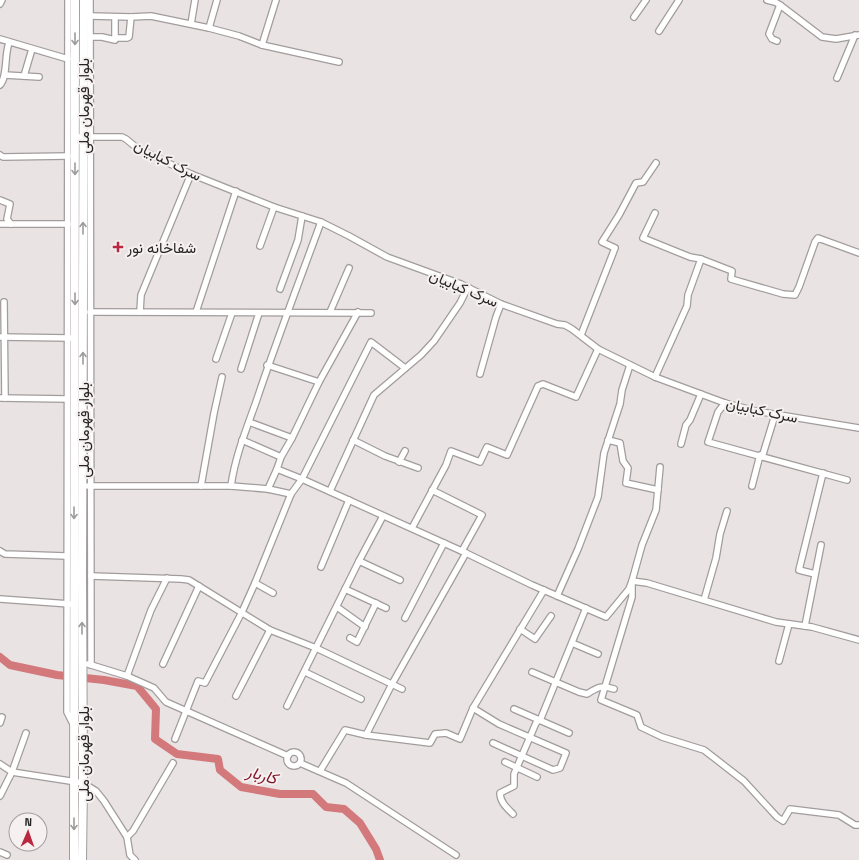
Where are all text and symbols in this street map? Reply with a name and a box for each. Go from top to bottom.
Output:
one-way arrow [71,32,79,45]
street label: بلوار قهرمان ملی [74,58,94,154]
street label: سرک کبابیان [131,135,205,185]
one-way arrow [71,162,79,175]
one-way arrow [79,222,87,235]
place label: شفاخانه نور [126,238,196,257]
marker: شفاخانه نور [112,241,124,253]
street label: سرک کبابیان [427,265,501,311]
one-way arrow [71,292,79,305]
one-way arrow [79,352,87,365]
street label: بلوار قهرمان ملی [74,382,94,478]
street label: سرک کبابیان [724,393,800,427]
one-way arrow [70,506,78,519]
one-way arrow [78,622,86,635]
street label: بلوار قهرمان ملی [74,706,94,802]
water label: کاربار [243,761,282,790]
north arrow [8,812,48,852]
text: N [24,815,32,829]
one-way arrow [70,817,78,830]

